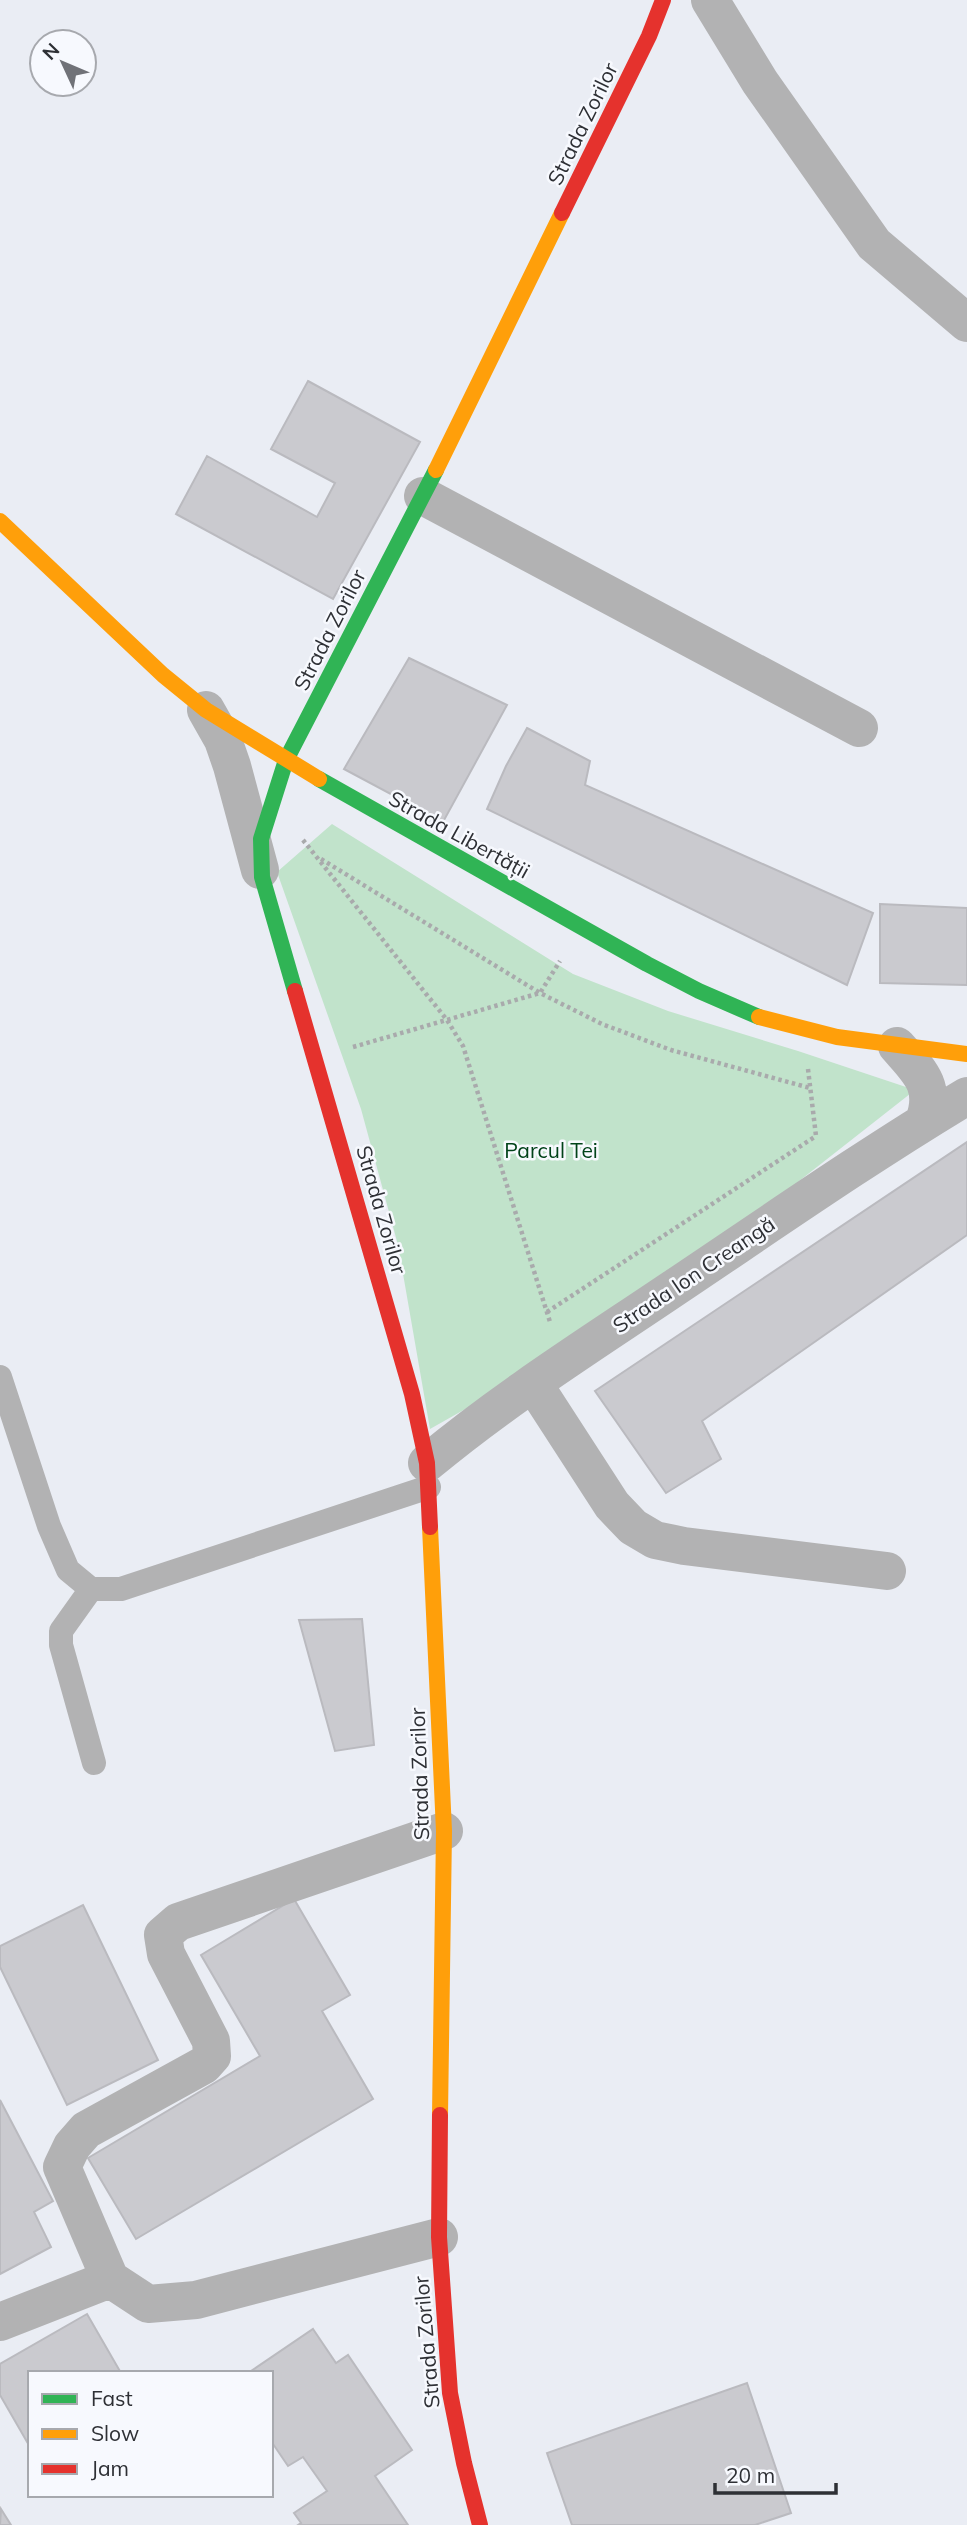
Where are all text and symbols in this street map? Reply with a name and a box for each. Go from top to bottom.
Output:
north arrow [28,28,98,98]
text: N [37,38,64,65]
street label: Strada Zorilor [541,58,623,189]
street label: Strada Zorilor [287,564,371,695]
street label: Strada Libertății [384,785,535,884]
park label: Parcul Tei [504,1137,598,1163]
street label: Strada Zorilor [351,1142,413,1277]
street label: Strada Ion Creangă [607,1210,779,1338]
street label: Strada Zorilor [404,1707,434,1841]
street label: Strada Zorilor [407,2275,445,2409]
legend [28,2371,273,2497]
text: Fast [91,2385,133,2411]
text: Slow [91,2420,139,2446]
scale bar [715,2452,836,2496]
text: Jam [91,2455,129,2481]
text: 20 m [726,2462,775,2488]

